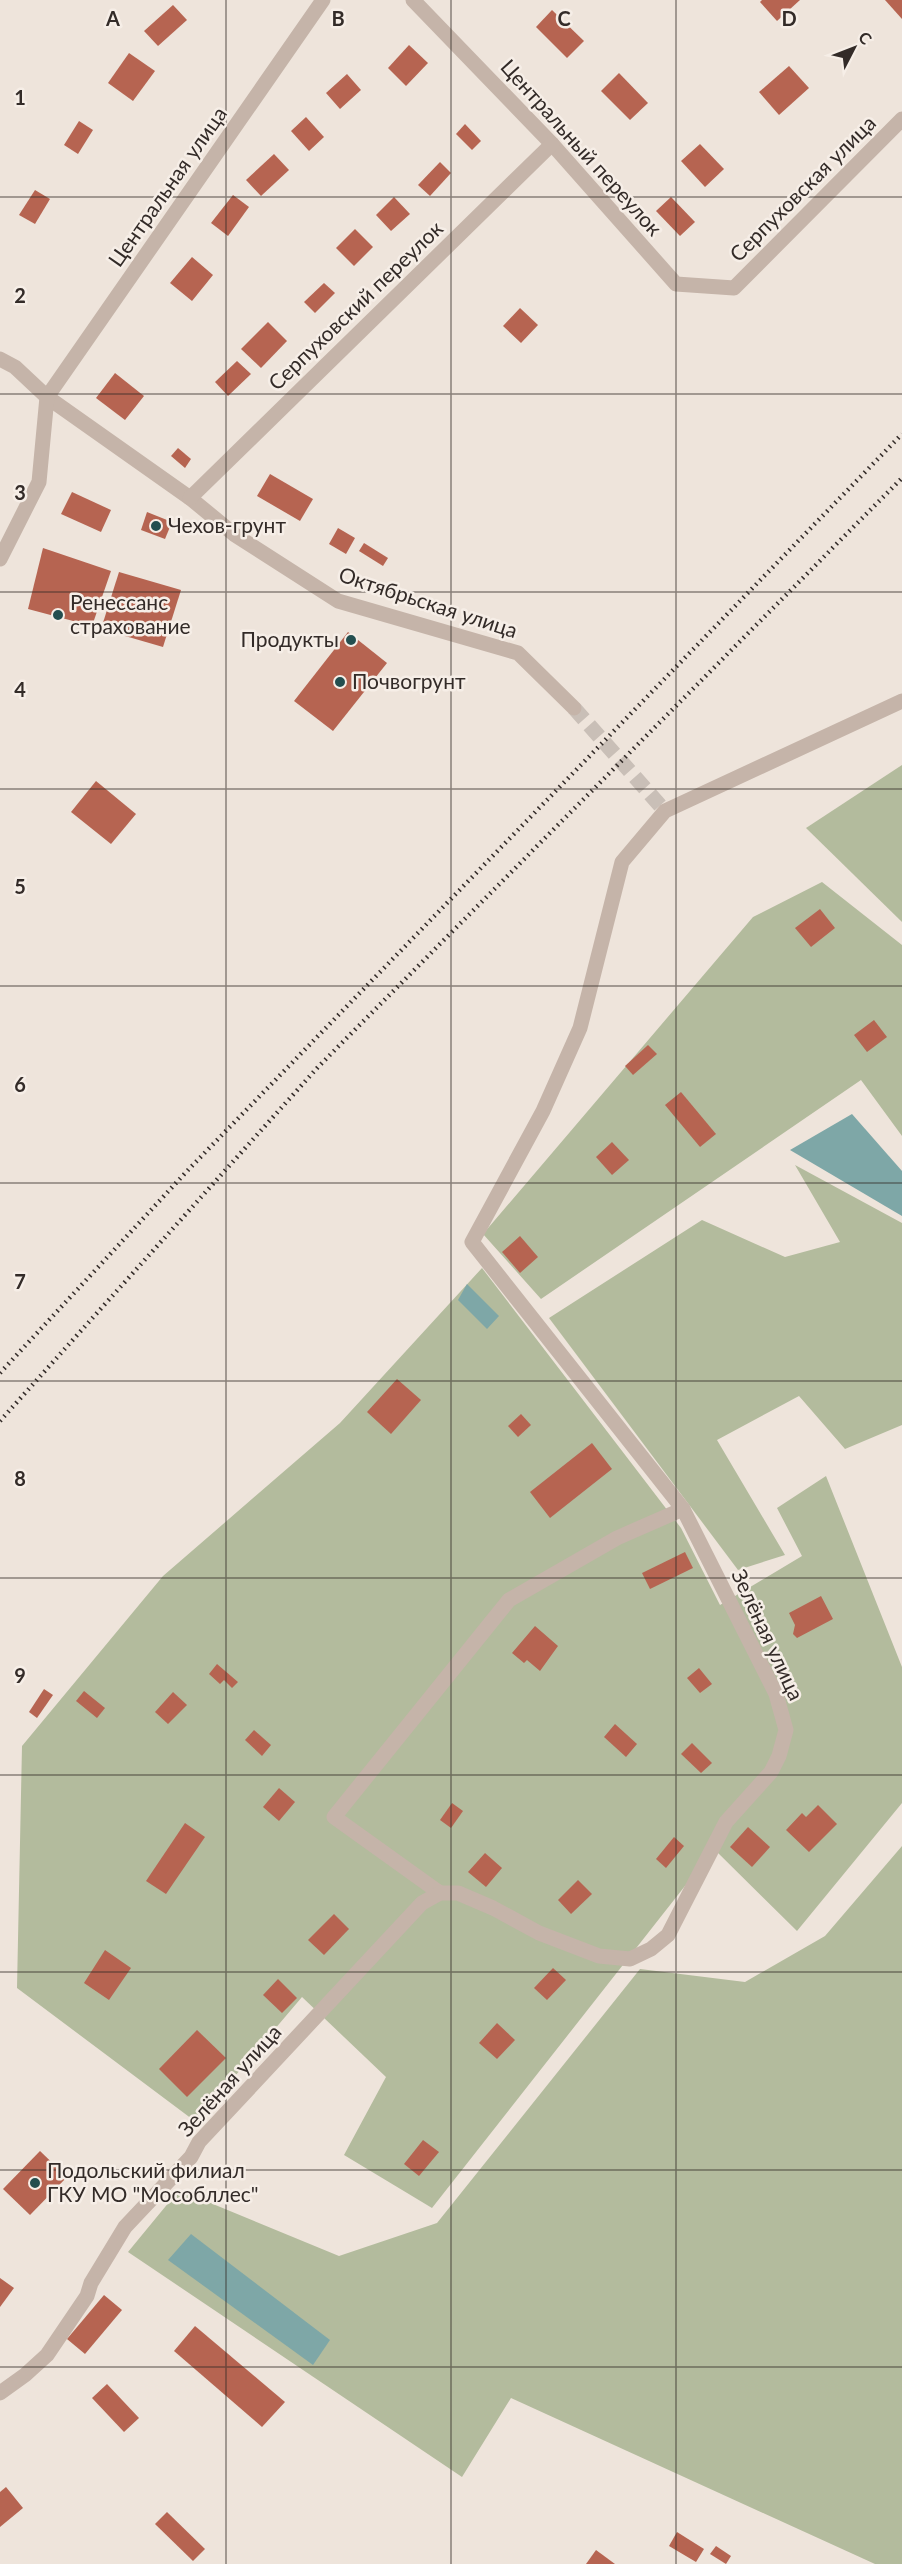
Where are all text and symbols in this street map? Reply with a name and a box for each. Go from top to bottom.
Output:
text: A [105,6,120,30]
text: B [331,6,345,30]
text: C [557,6,571,30]
text: D [781,6,797,30]
north arrow [824,18,884,78]
text: С [855,27,876,48]
street label: Центральный переулок [496,54,668,240]
text: 1 [14,85,26,109]
street label: Центральная улица [102,101,231,271]
street label: Серпуховская улица [724,110,880,266]
street label: Серпуховский переулок [263,215,447,395]
text: 2 [14,283,26,307]
text: 3 [14,480,26,504]
place label: Чехов-грунт [168,512,286,537]
marker: Чехов-грунт [149,519,163,533]
street label: Октябрьская улица [336,561,521,642]
place label: Ренессанс страхование [70,589,191,638]
marker: Ренессанс страхование [51,608,65,622]
place label: Продукты [240,626,339,651]
marker: Продукты [344,633,358,647]
place label: Почвогрунт [352,668,466,693]
marker: Почвогрунт [333,675,347,689]
text: 4 [14,677,26,701]
text: 5 [14,874,26,898]
text: 6 [14,1072,26,1096]
text: 7 [14,1269,26,1293]
text: 8 [14,1466,26,1490]
street label: Зелёная улица [727,1565,810,1704]
text: 9 [14,1663,26,1687]
street label: Зелёная улица [172,2019,286,2141]
place label: Подольский филиал ГКУ МО "Мособллес" [47,2157,259,2206]
marker: Подольский филиал ГКУ МО "Мособллес" [28,2176,42,2190]

